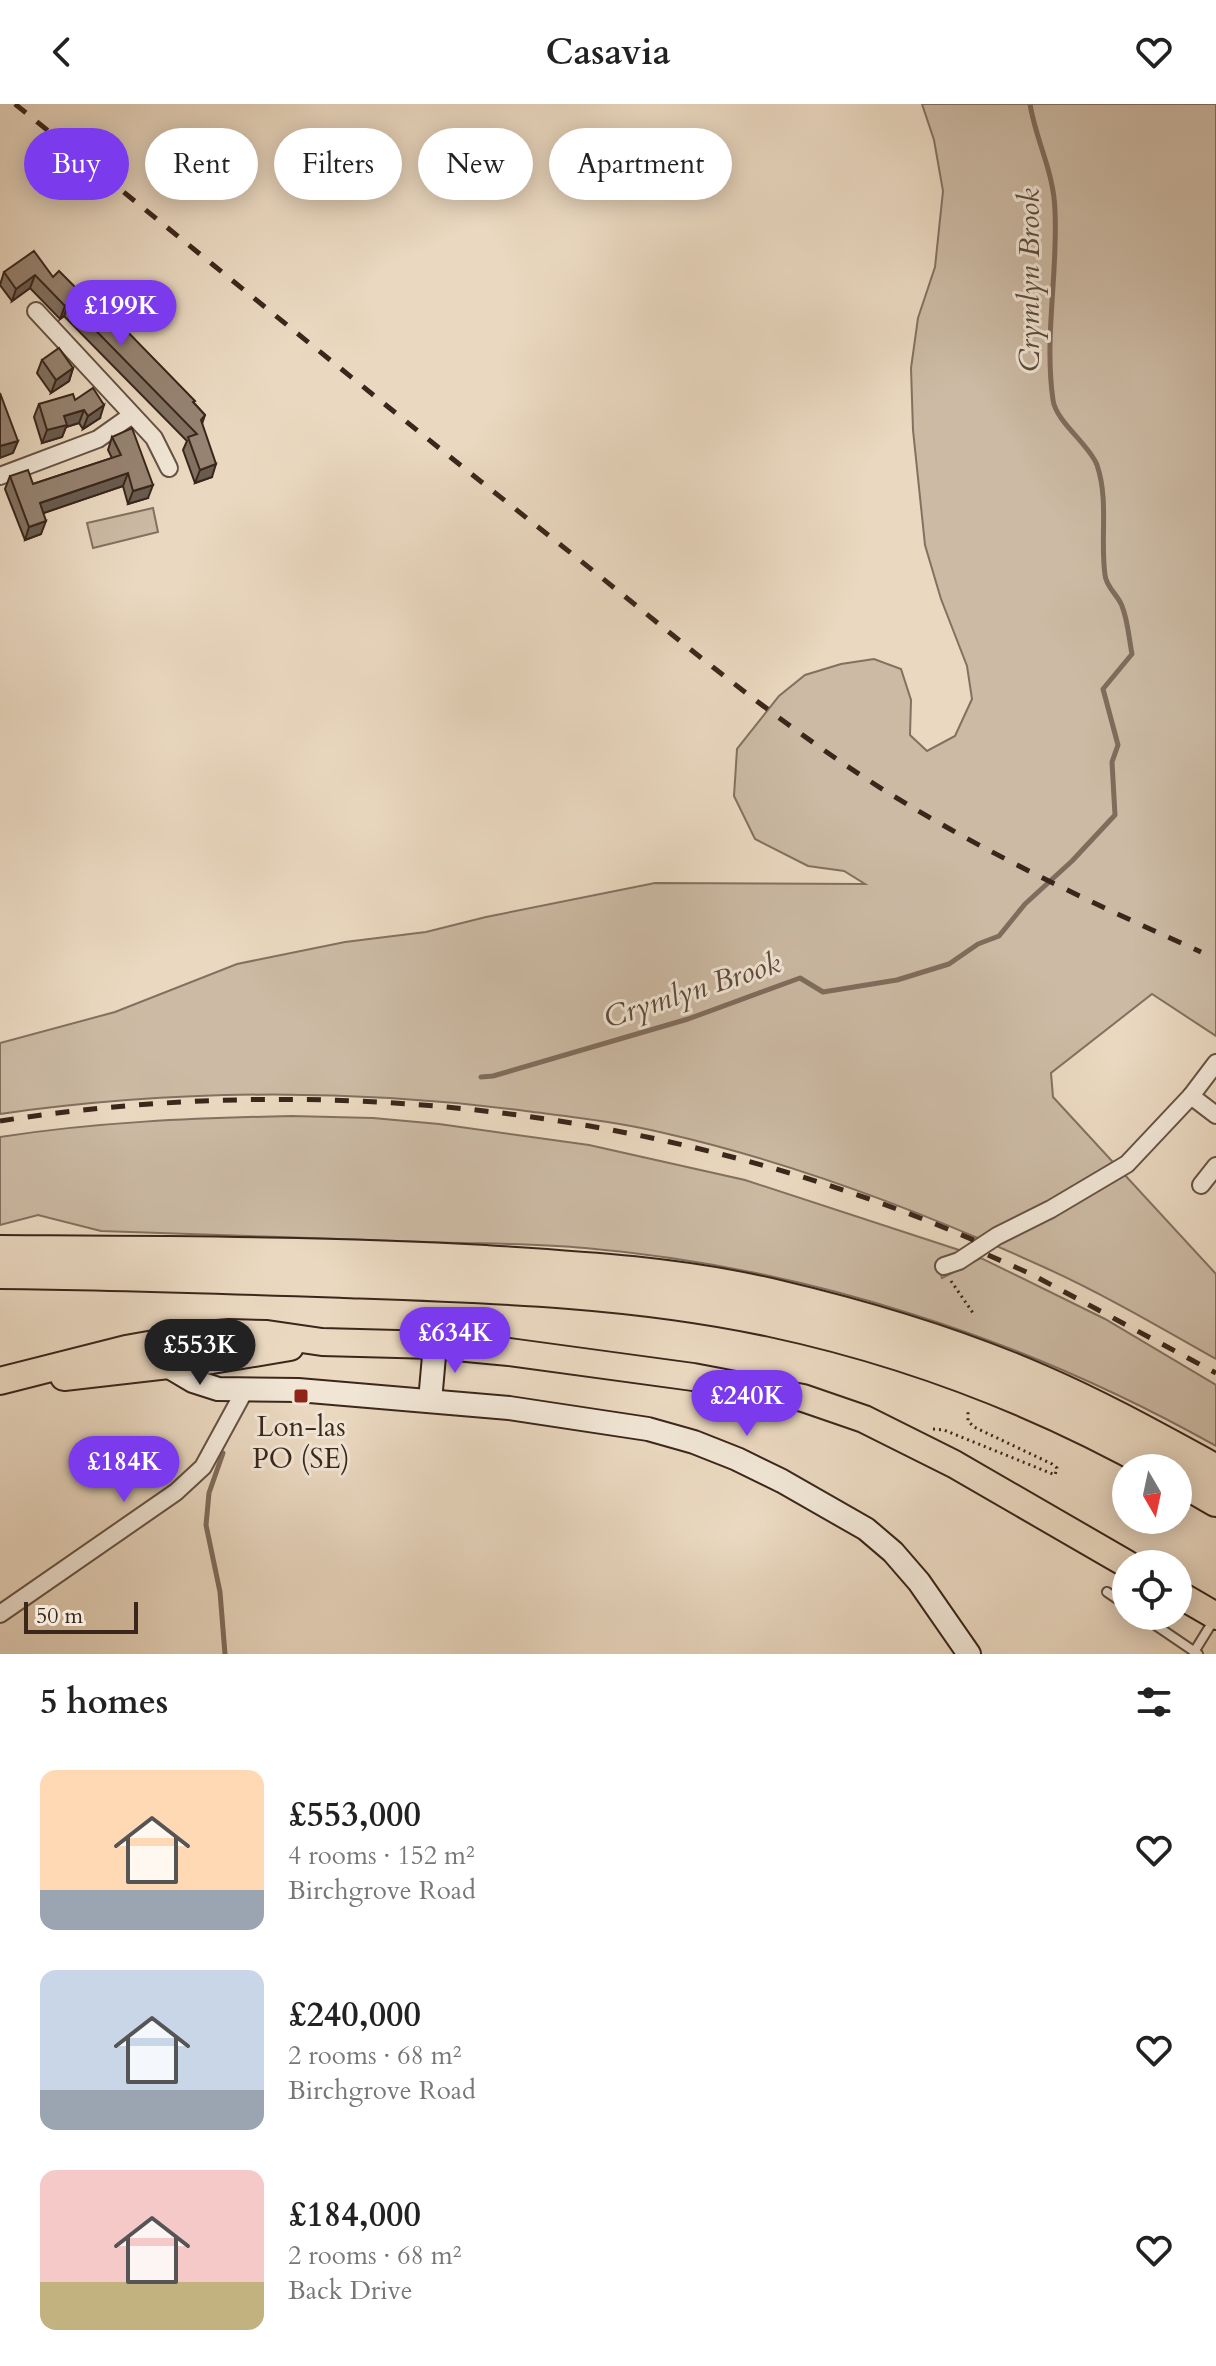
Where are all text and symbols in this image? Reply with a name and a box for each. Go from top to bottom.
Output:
text: Casavia [545,28,671,77]
icon: back [40,30,84,74]
icon: heart [1132,30,1176,74]
chip: Buy [24,128,129,200]
chip: Rent [145,128,258,200]
chip: Filters [274,128,402,200]
chip: New [418,128,533,200]
chip: Apartment [549,128,732,200]
water label: Crymlyn Brook [1009,188,1050,372]
pin: £199K [65,280,177,348]
text: £199K [83,288,159,323]
water label: Crymlyn Brook [598,943,786,1038]
pin: £634K [399,1307,511,1375]
text: £634K [417,1315,493,1350]
pin: £553K [144,1319,256,1387]
text: £553K [162,1327,238,1362]
pin: £240K [691,1370,803,1438]
text: £240K [709,1378,785,1413]
marker: Lon-las PO (SE) [292,1387,310,1405]
place label: Lon-las PO (SE) [252,1408,350,1478]
pin: £184K [68,1436,180,1504]
text: £184K [86,1444,162,1479]
north arrow [1112,1454,1192,1534]
map controls [1112,1454,1192,1630]
button: locate [1112,1550,1192,1630]
scale bar [24,1598,138,1634]
text: 50 m [36,1601,83,1631]
text: 5 homes [40,1679,168,1725]
icon: filters [1132,1680,1176,1724]
text: £553,000 [288,1792,421,1838]
icon: home [104,1802,200,1898]
icon: heart [1132,1828,1176,1872]
text: 4 rooms · 152 m² [288,1838,475,1873]
text: Birchgrove Road [288,1873,476,1908]
text: £240,000 [288,1992,421,2038]
icon: home [104,2002,200,2098]
icon: heart [1132,2028,1176,2072]
text: 2 rooms · 68 m² [288,2038,461,2073]
text: Birchgrove Road [288,2073,476,2108]
text: £184,000 [288,2192,421,2238]
icon: home [104,2202,200,2298]
icon: heart [1132,2228,1176,2272]
text: 2 rooms · 68 m² [288,2238,461,2273]
text: Back Drive [288,2273,413,2308]

